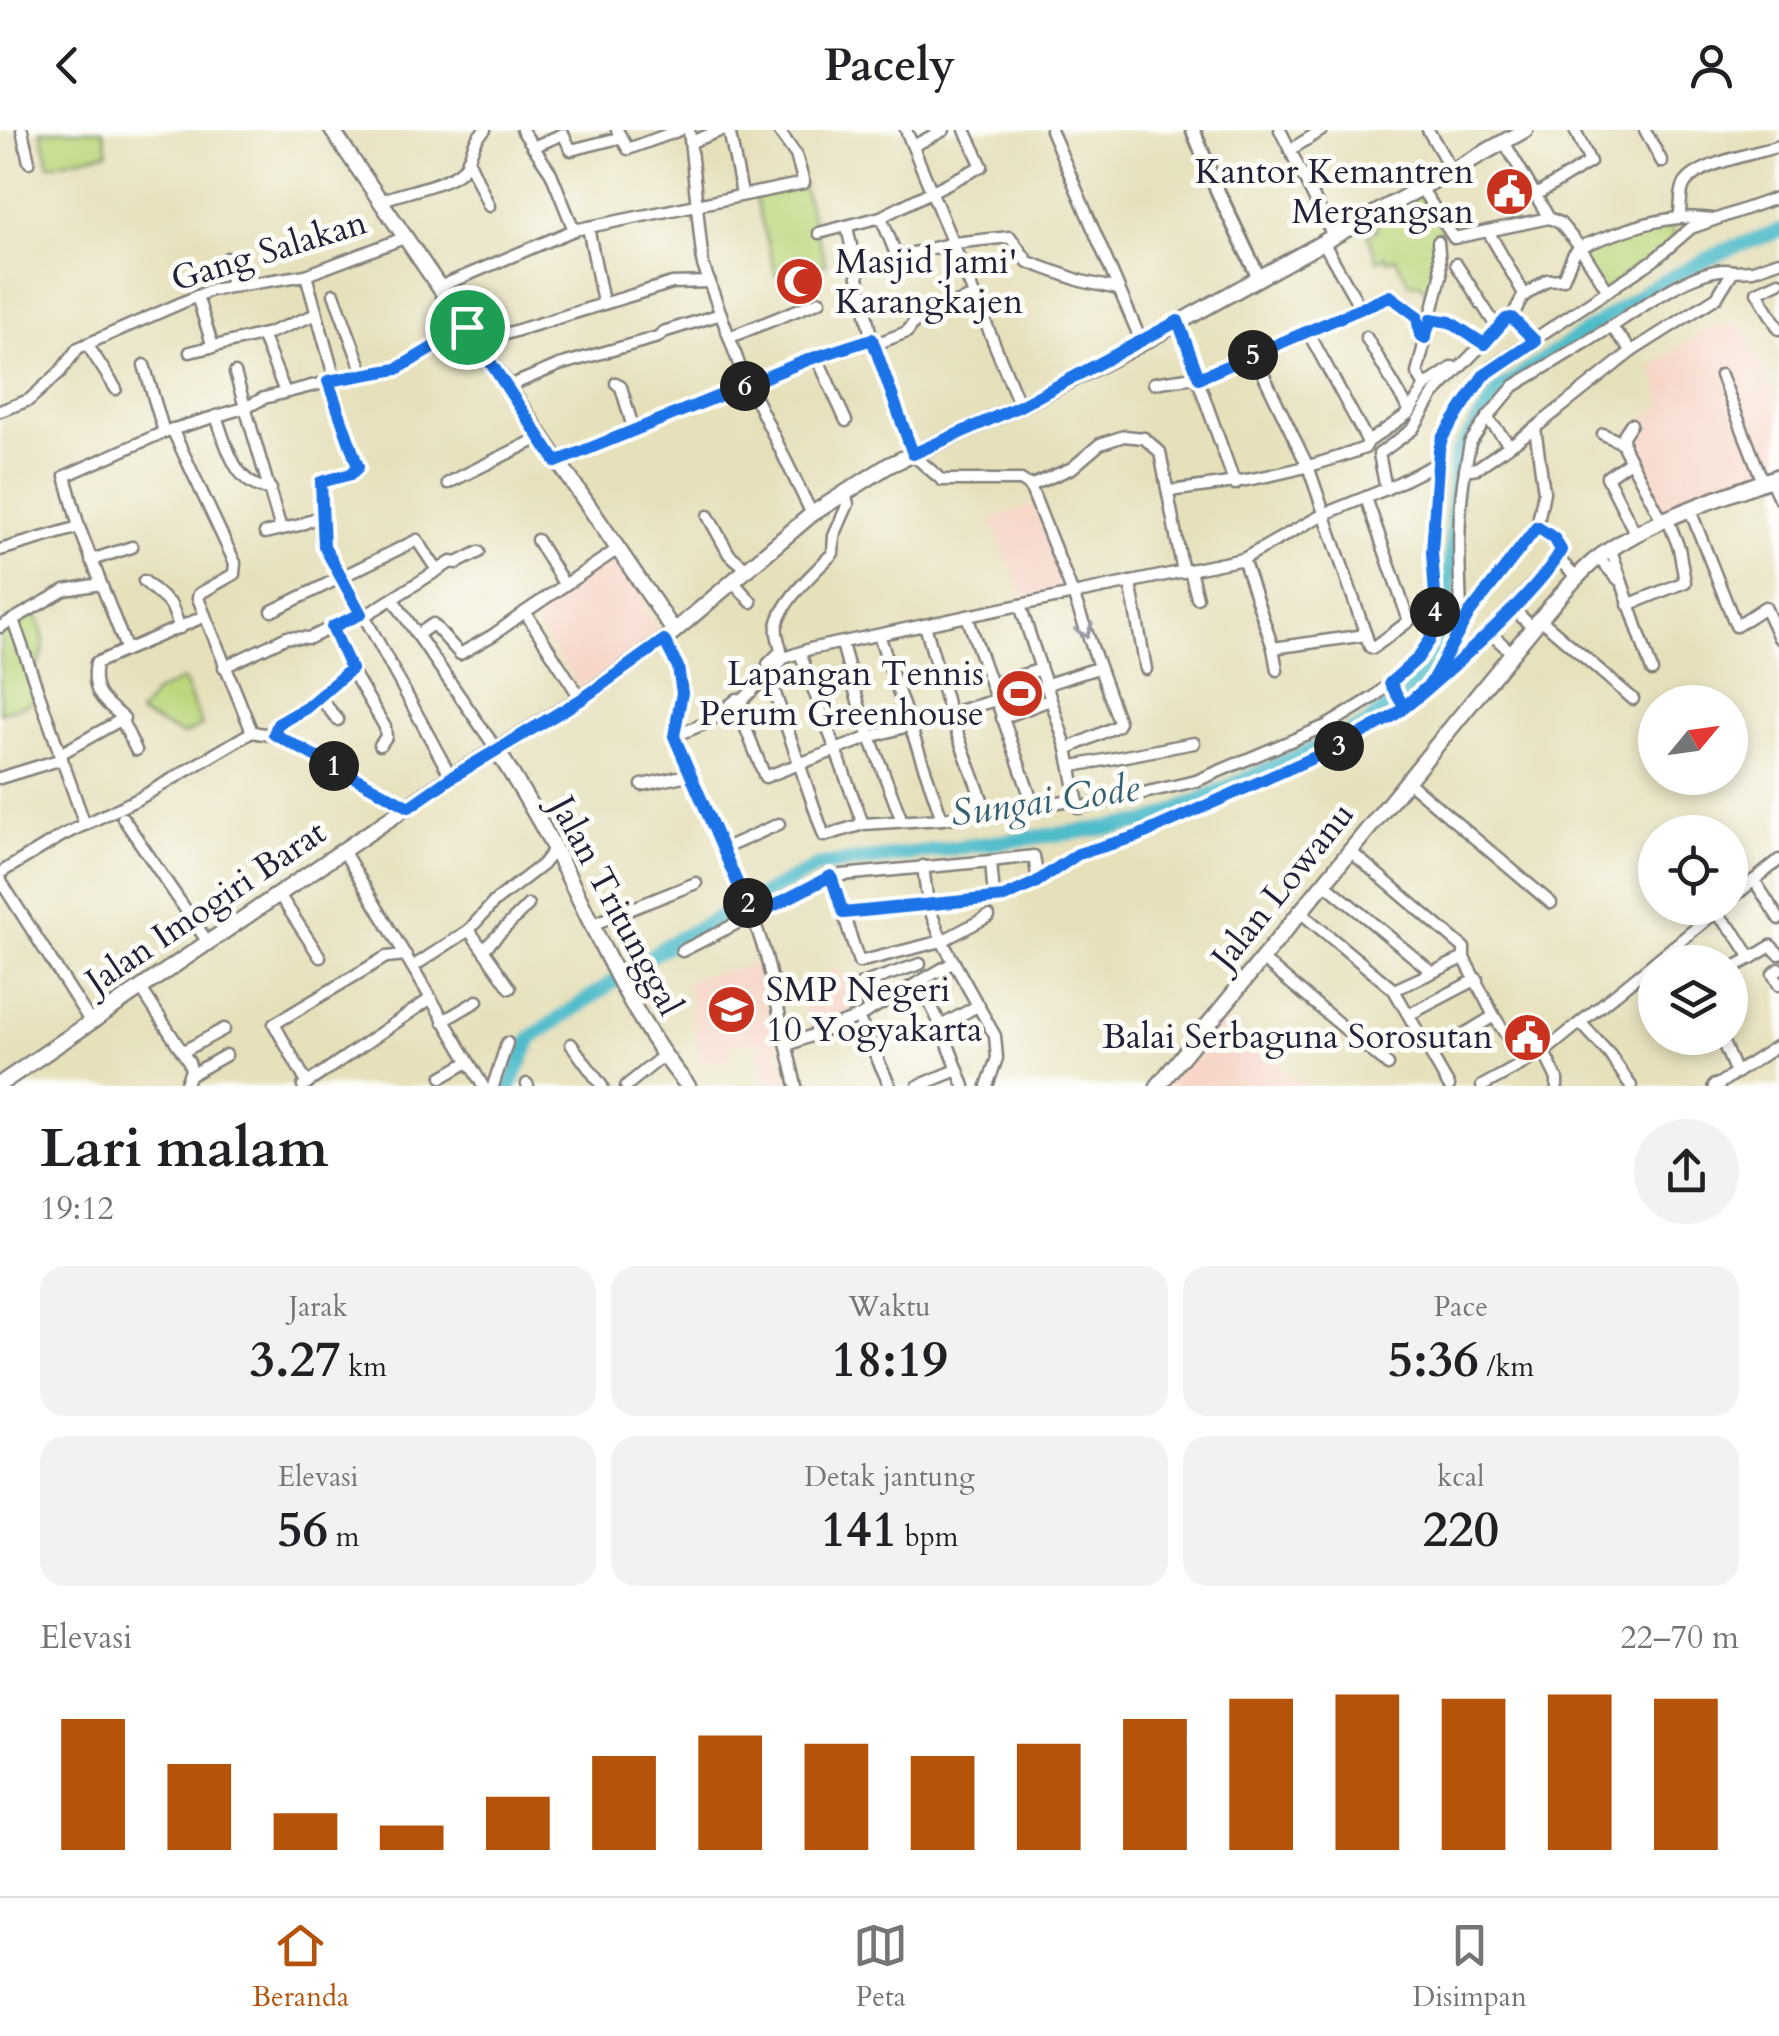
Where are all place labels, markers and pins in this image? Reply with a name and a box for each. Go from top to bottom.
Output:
place label: Kantor Kemantren Mergangsan [1195,148,1474,236]
public building icon: Kantor Kemantren Mergangsan [1483,166,1535,218]
place label: Masjid Jami' Karangkajen [835,238,1023,326]
mosque icon: Masjid Jami' Karangkajen [774,256,826,308]
pin [425,285,510,370]
pin: 5 [1228,330,1278,380]
pin: 6 [720,361,770,411]
pin: 4 [1410,587,1460,637]
place label: Lapangan Tennis Perum Greenhouse [699,650,984,738]
sports icon: Lapangan Tennis Perum Greenhouse [993,668,1045,720]
pin: 3 [1314,721,1364,771]
pin: 1 [309,741,359,791]
pin: 2 [723,878,773,928]
place label: SMP Negeri 10 Yogyakarta [766,966,982,1054]
school or university icon: SMP Negeri 10 Yogyakarta [705,984,757,1036]
public building icon: Balai Serbaguna Sorosutan [1502,1011,1554,1063]
place label: Balai Serbaguna Sorosutan [1102,1013,1493,1061]

